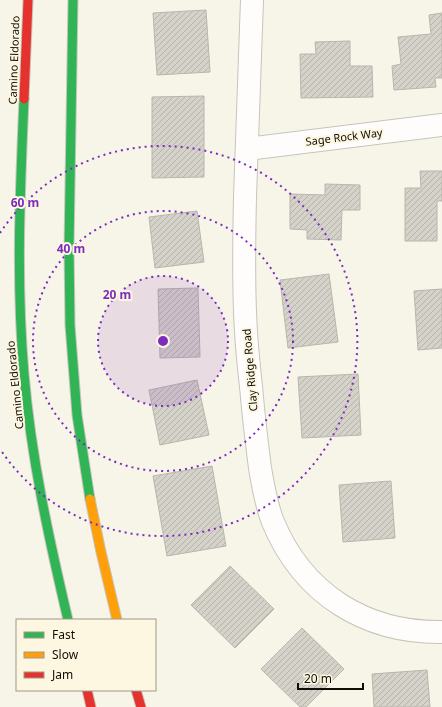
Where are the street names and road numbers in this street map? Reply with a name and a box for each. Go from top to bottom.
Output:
street label: Camino Eldorado [4,15,23,105]
street label: Sage Rock Way [305,124,384,149]
street label: Clay Ridge Road [238,328,261,412]
street label: Camino Eldorado [2,340,27,430]

